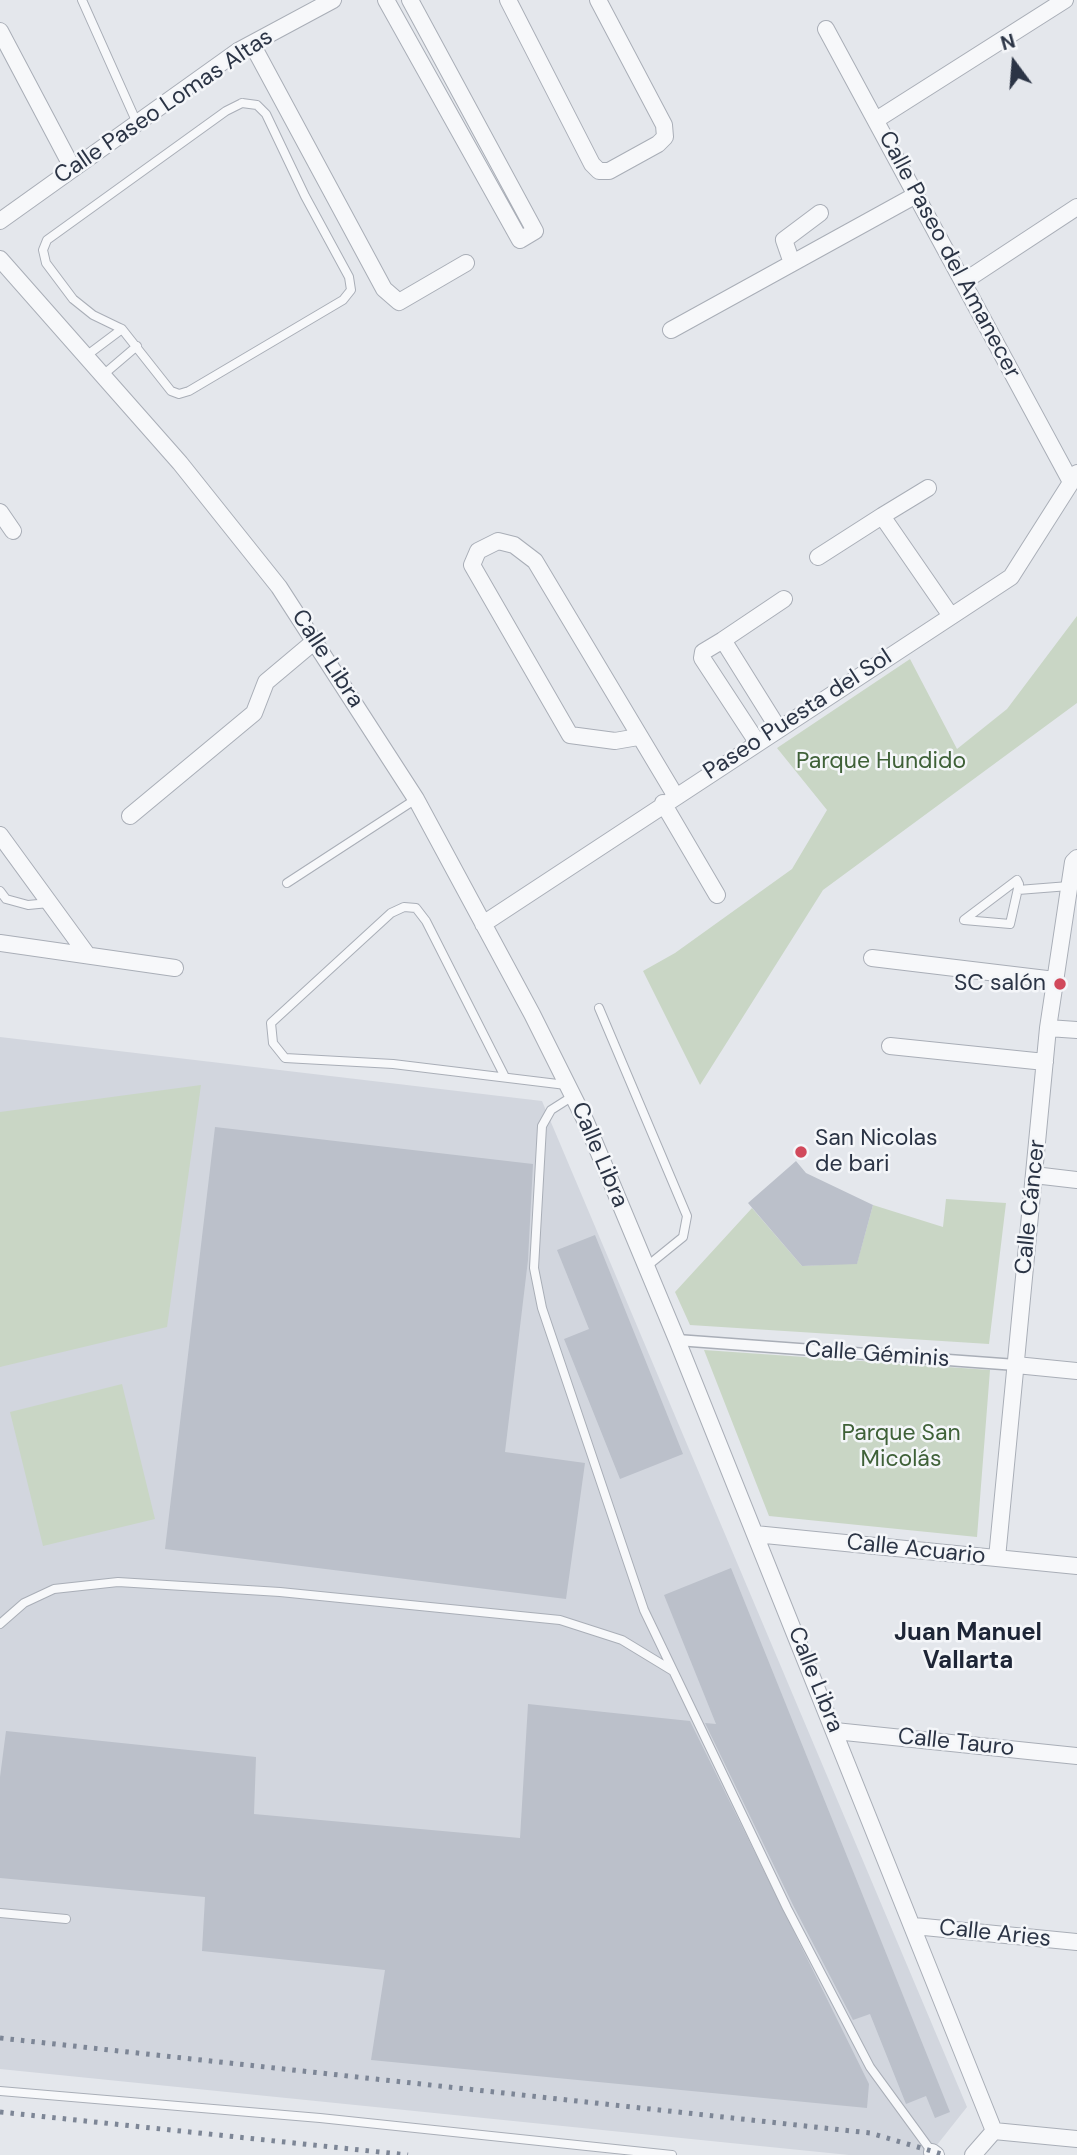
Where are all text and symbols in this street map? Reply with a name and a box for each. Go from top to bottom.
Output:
street label: Calle Paseo Lomas Altas [50,24,278,190]
north arrow [979,28,1049,98]
text: N [998,28,1018,56]
street label: Calle Paseo del Amanecer [872,127,1026,383]
street label: Calle Libra [285,605,369,713]
street label: Paseo Puesta del Sol [699,644,897,786]
park label: Parque Hundido [796,748,966,776]
place label: SC salón [954,970,1046,998]
marker: SC salón [1052,976,1068,992]
street label: Calle Libra [565,1098,633,1212]
place label: San Nicolas de bari [815,1125,938,1179]
street label: Calle Cáncer [1010,1138,1052,1276]
marker: San Nicolas de bari [793,1144,809,1160]
street label: Calle Géminis [804,1336,950,1374]
park label: Parque San Micolás [841,1420,961,1474]
street label: Calle Acuario [845,1529,987,1571]
district label: Juan Manuel Vallarta [894,1620,1042,1676]
street label: Calle Libra [781,1623,849,1737]
street label: Calle Tauro [896,1723,1016,1763]
street label: Calle Aries [938,1914,1052,1954]

